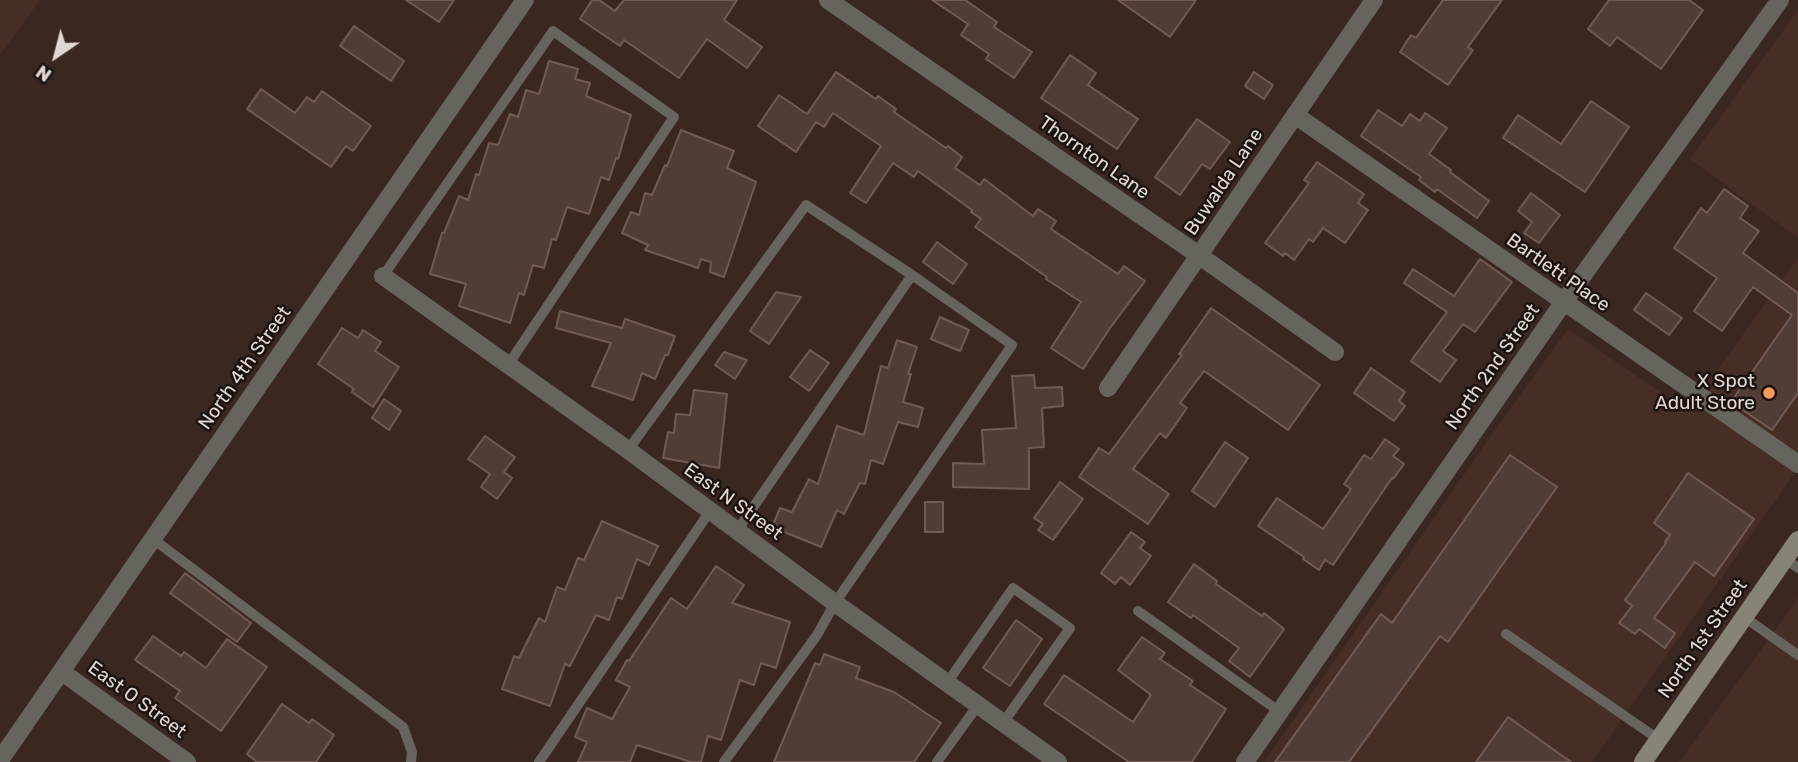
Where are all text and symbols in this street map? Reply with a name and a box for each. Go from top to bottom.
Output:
north arrow [21,21,91,91]
text: N [31,60,56,87]
street label: Thornton Lane [1034,112,1154,204]
street label: Buwalda Lane [1180,124,1268,240]
street label: Bartlett Place [1502,229,1614,317]
street label: North 2nd Street [1441,300,1545,434]
street label: North 4th Street [194,302,296,434]
place label: X Spot Adult Store [1655,371,1755,415]
marker: X Spot Adult Store [1761,385,1777,401]
street label: East N Street [679,459,787,545]
street label: North 1st Street [1654,575,1752,703]
street label: East O Street [83,657,191,743]

